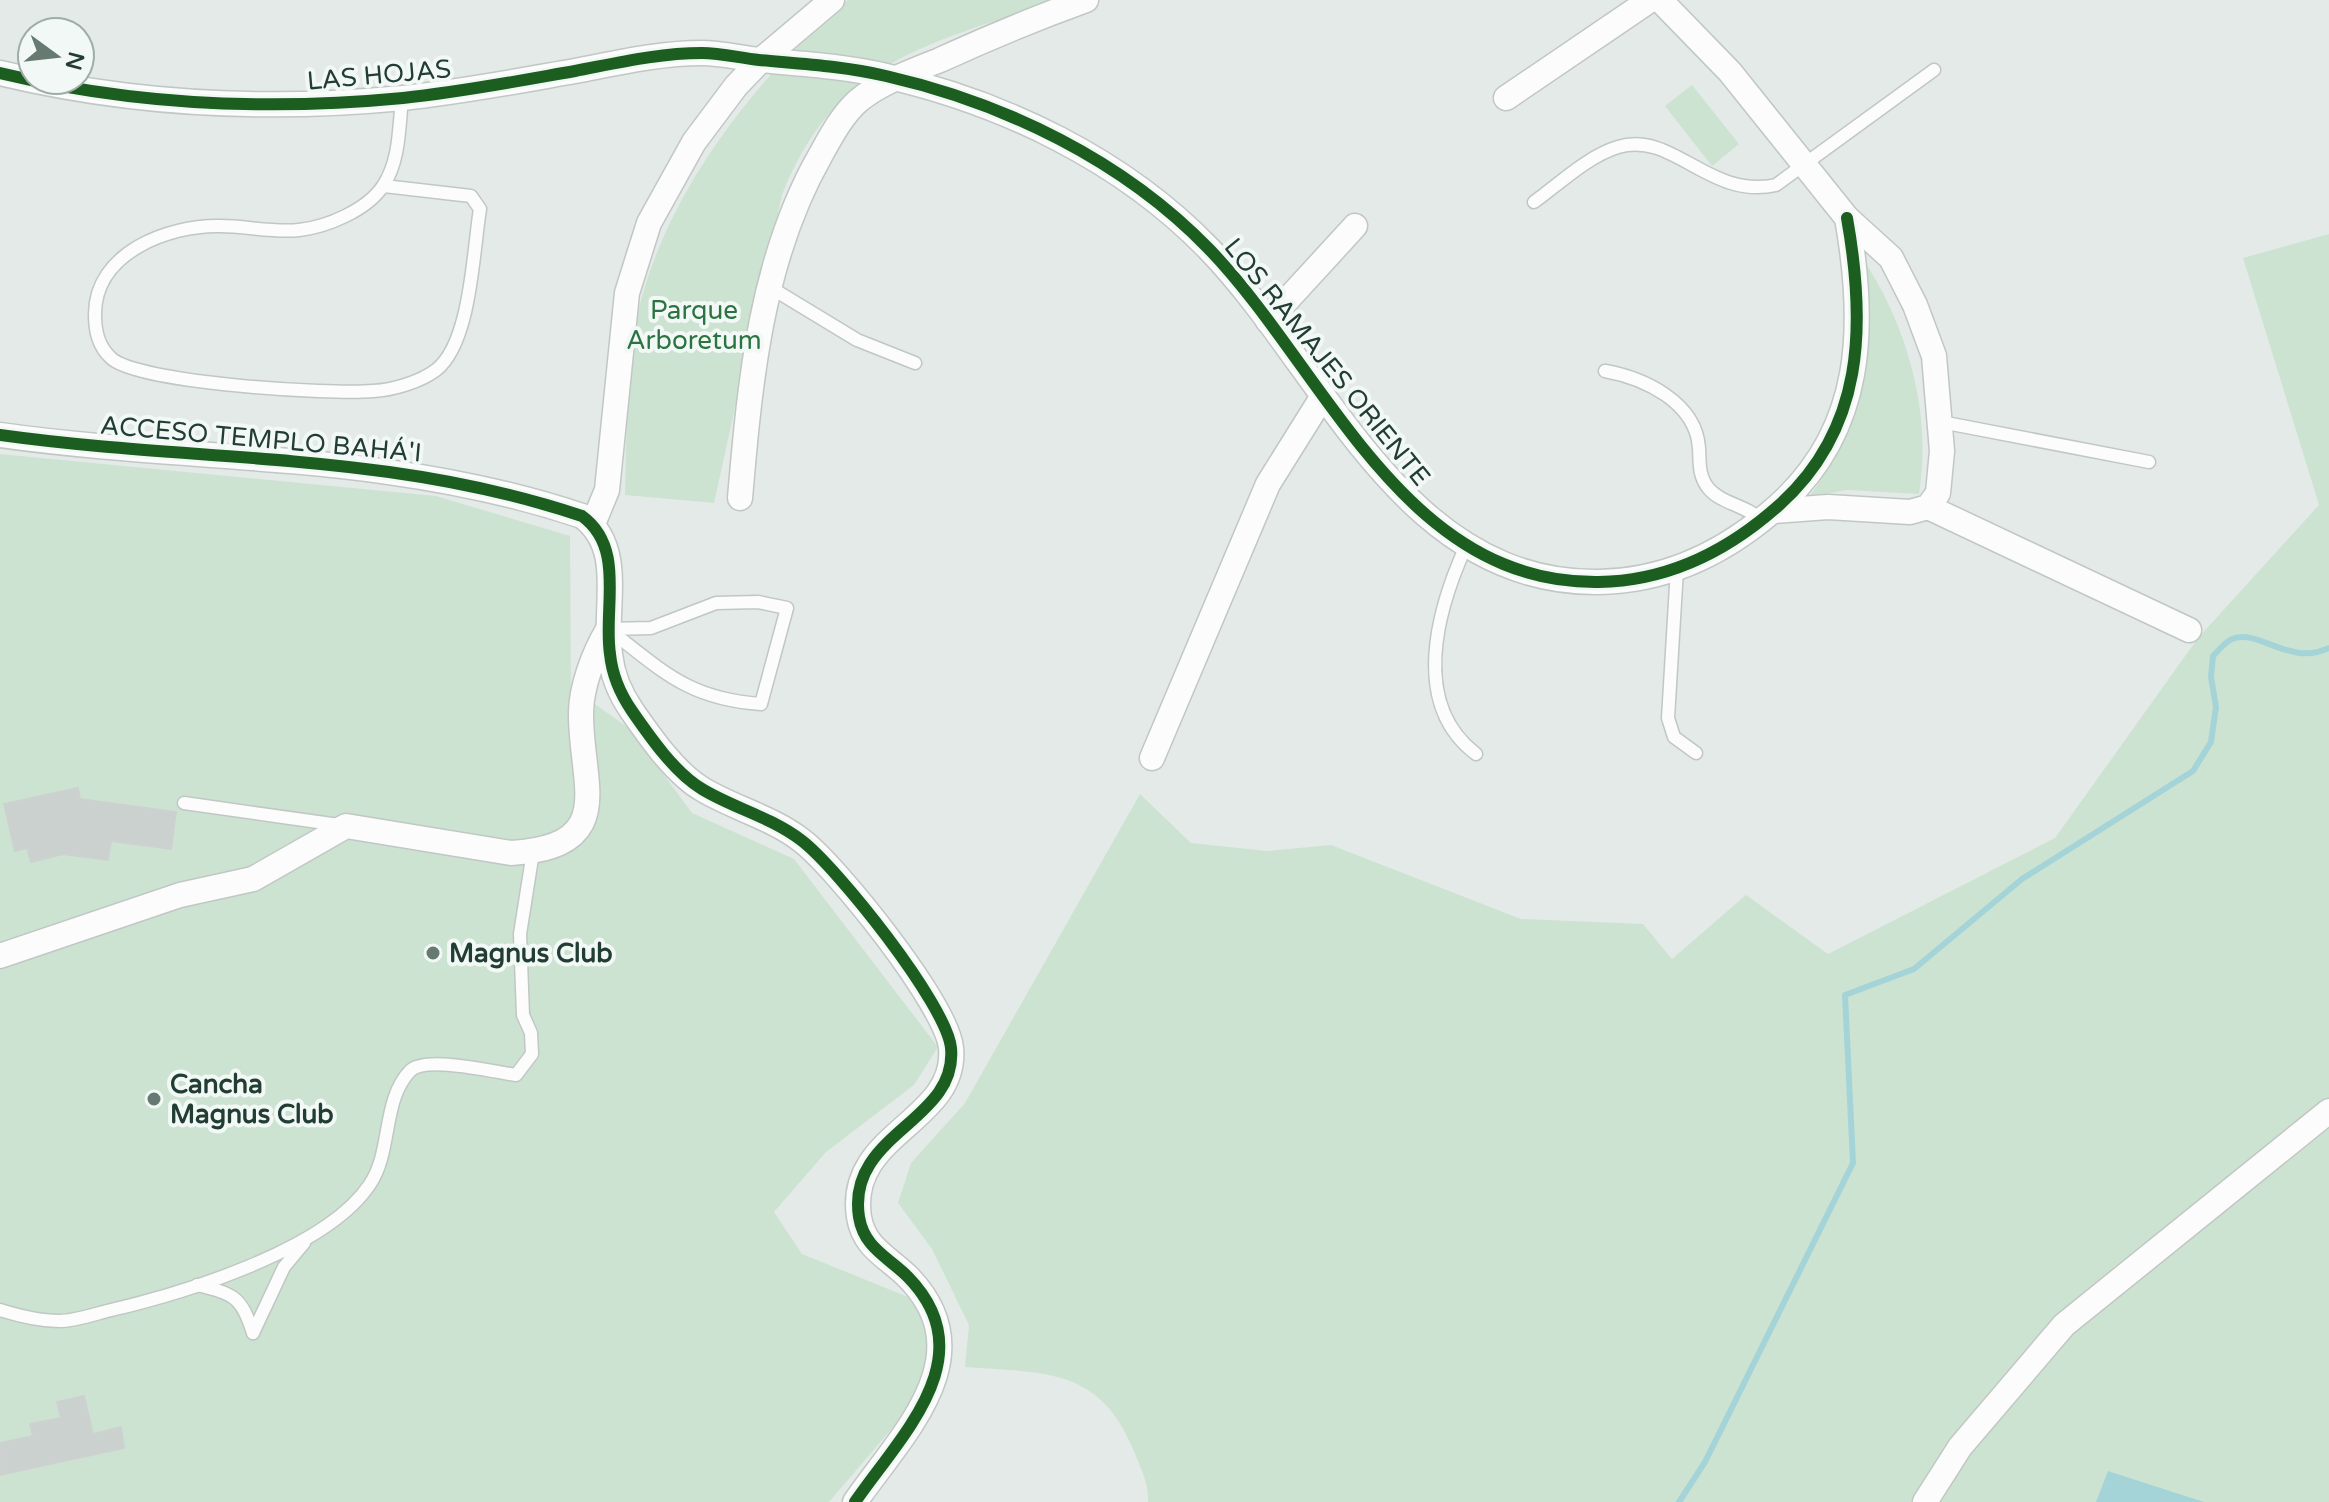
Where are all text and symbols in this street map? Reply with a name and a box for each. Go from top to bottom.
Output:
north arrow [16,16,96,96]
text: N [60,49,89,73]
street label: LAS HOJAS [306,53,452,97]
street label: LOS RAMAJES ORIENTE [1218,232,1436,492]
park label: Parque Arboretum [626,295,762,356]
street label: ACCESO TEMPLO BAHÁ'I [99,410,423,468]
place label: Magnus Club [449,938,613,969]
marker: Magnus Club [424,944,442,962]
place label: Cancha Magnus Club [170,1069,334,1130]
marker: Cancha Magnus Club [145,1090,163,1108]

